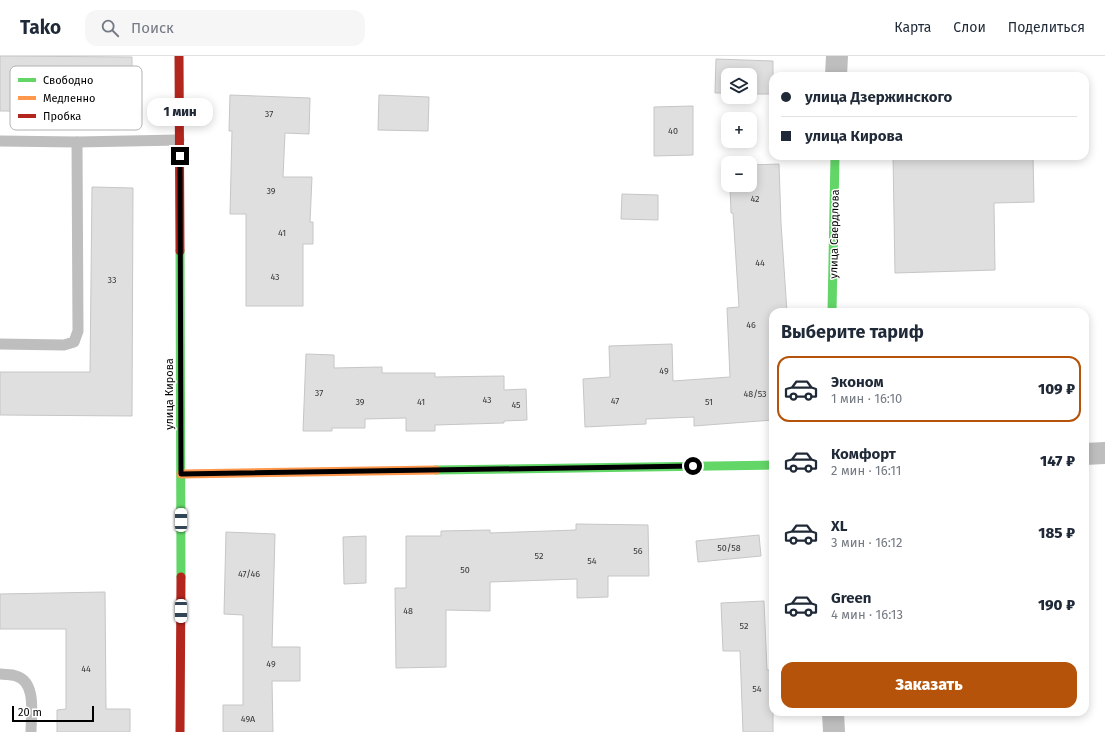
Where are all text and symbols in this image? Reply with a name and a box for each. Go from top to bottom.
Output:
search box [85,10,365,46]
text: Tako [20,16,61,39]
icon: search [99,17,121,39]
text: Поиск [131,19,174,37]
text: Карта [894,19,931,36]
text: Слои [953,19,986,36]
text: Поделиться [1008,19,1085,36]
legend [10,66,142,130]
map controls [721,68,757,192]
button: layers [721,68,757,104]
text: Свободно [43,74,93,87]
text: улица Дзержинского [805,88,952,106]
text: Медленно [43,92,95,105]
callout: 1 мин [147,98,213,126]
text: 1 мин [163,104,197,119]
house number: 37 [265,109,273,119]
text: Пробка [43,110,81,123]
button: + [721,112,757,148]
house number: 40 [668,126,678,136]
text: улица Кирова [805,127,903,145]
route end [171,147,189,165]
button: − [721,156,757,192]
house number: 39 [266,186,276,196]
street label: улица Свердлова [827,189,842,279]
house number: 42 [750,194,760,204]
house number: 41 [278,228,286,238]
house number: 44 [755,258,765,268]
house number: 43 [270,272,280,282]
house number: 33 [108,275,116,285]
house number: 46 [746,320,756,330]
text: Выберите тариф [781,321,924,343]
street label: улица Кирова [163,358,176,430]
house number: 49 [659,366,669,376]
icon: car [783,371,819,407]
text: Эконом [831,373,884,391]
text: 109 ₽ [1038,380,1075,398]
house number: 37 [315,388,323,398]
house number: 48/53 [743,389,767,399]
text: 1 мин · 16:10 [831,391,902,406]
house number: 43 [482,395,492,405]
house number: 47 [611,396,619,406]
house number: 39 [355,397,365,407]
house number: 41 [417,397,425,407]
house number: 51 [705,397,713,407]
house number: 45 [511,400,521,410]
icon: car [783,443,819,479]
text: Комфорт [831,445,896,463]
text: 147 ₽ [1040,452,1075,470]
route start [684,457,702,475]
text: 2 мин · 16:11 [831,463,901,478]
car [175,508,187,532]
icon: car [783,515,819,551]
text: XL [831,517,847,535]
text: 185 ₽ [1038,524,1075,542]
text: 3 мин · 16:12 [831,535,902,550]
house number: 50/58 [717,543,741,553]
house number: 56 [633,546,643,556]
house number: 52 [535,551,543,561]
house number: 54 [587,556,597,566]
house number: 50 [460,565,470,575]
house number: 47/46 [238,569,260,579]
icon: car [783,587,819,623]
text: Green [831,589,871,607]
text: 190 ₽ [1038,596,1075,614]
car [175,599,187,623]
house number: 48 [403,606,413,616]
text: 4 мин · 16:13 [831,607,903,622]
house number: 52 [740,621,748,631]
house number: 49 [266,659,276,669]
button: Заказать [781,662,1077,708]
house number: 44 [81,664,91,674]
house number: 54 [752,684,762,694]
scale bar [12,704,94,723]
text: 20 m [18,706,42,719]
house number: 49А [241,714,256,724]

